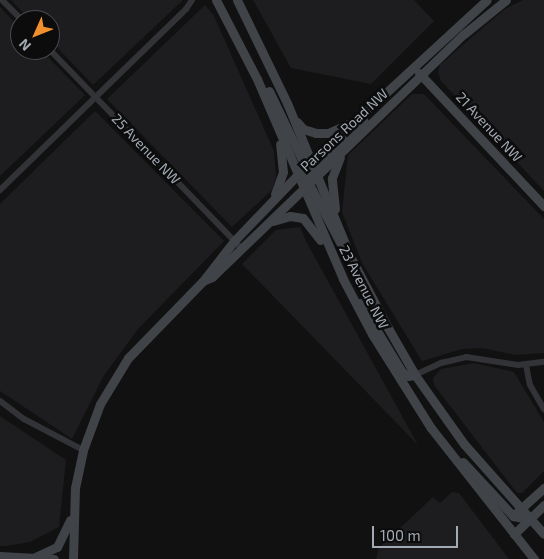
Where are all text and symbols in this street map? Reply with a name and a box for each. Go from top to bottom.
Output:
north arrow [10,10,60,60]
text: N [15,36,34,55]
street label: Parsons Road NW [297,85,391,175]
street label: 21 Avenue NW [452,88,526,166]
street label: 25 Avenue NW [108,110,184,188]
street label: 23 Avenue NW [336,242,392,332]
scale bar [374,516,460,548]
text: 100 m [380,526,421,544]

